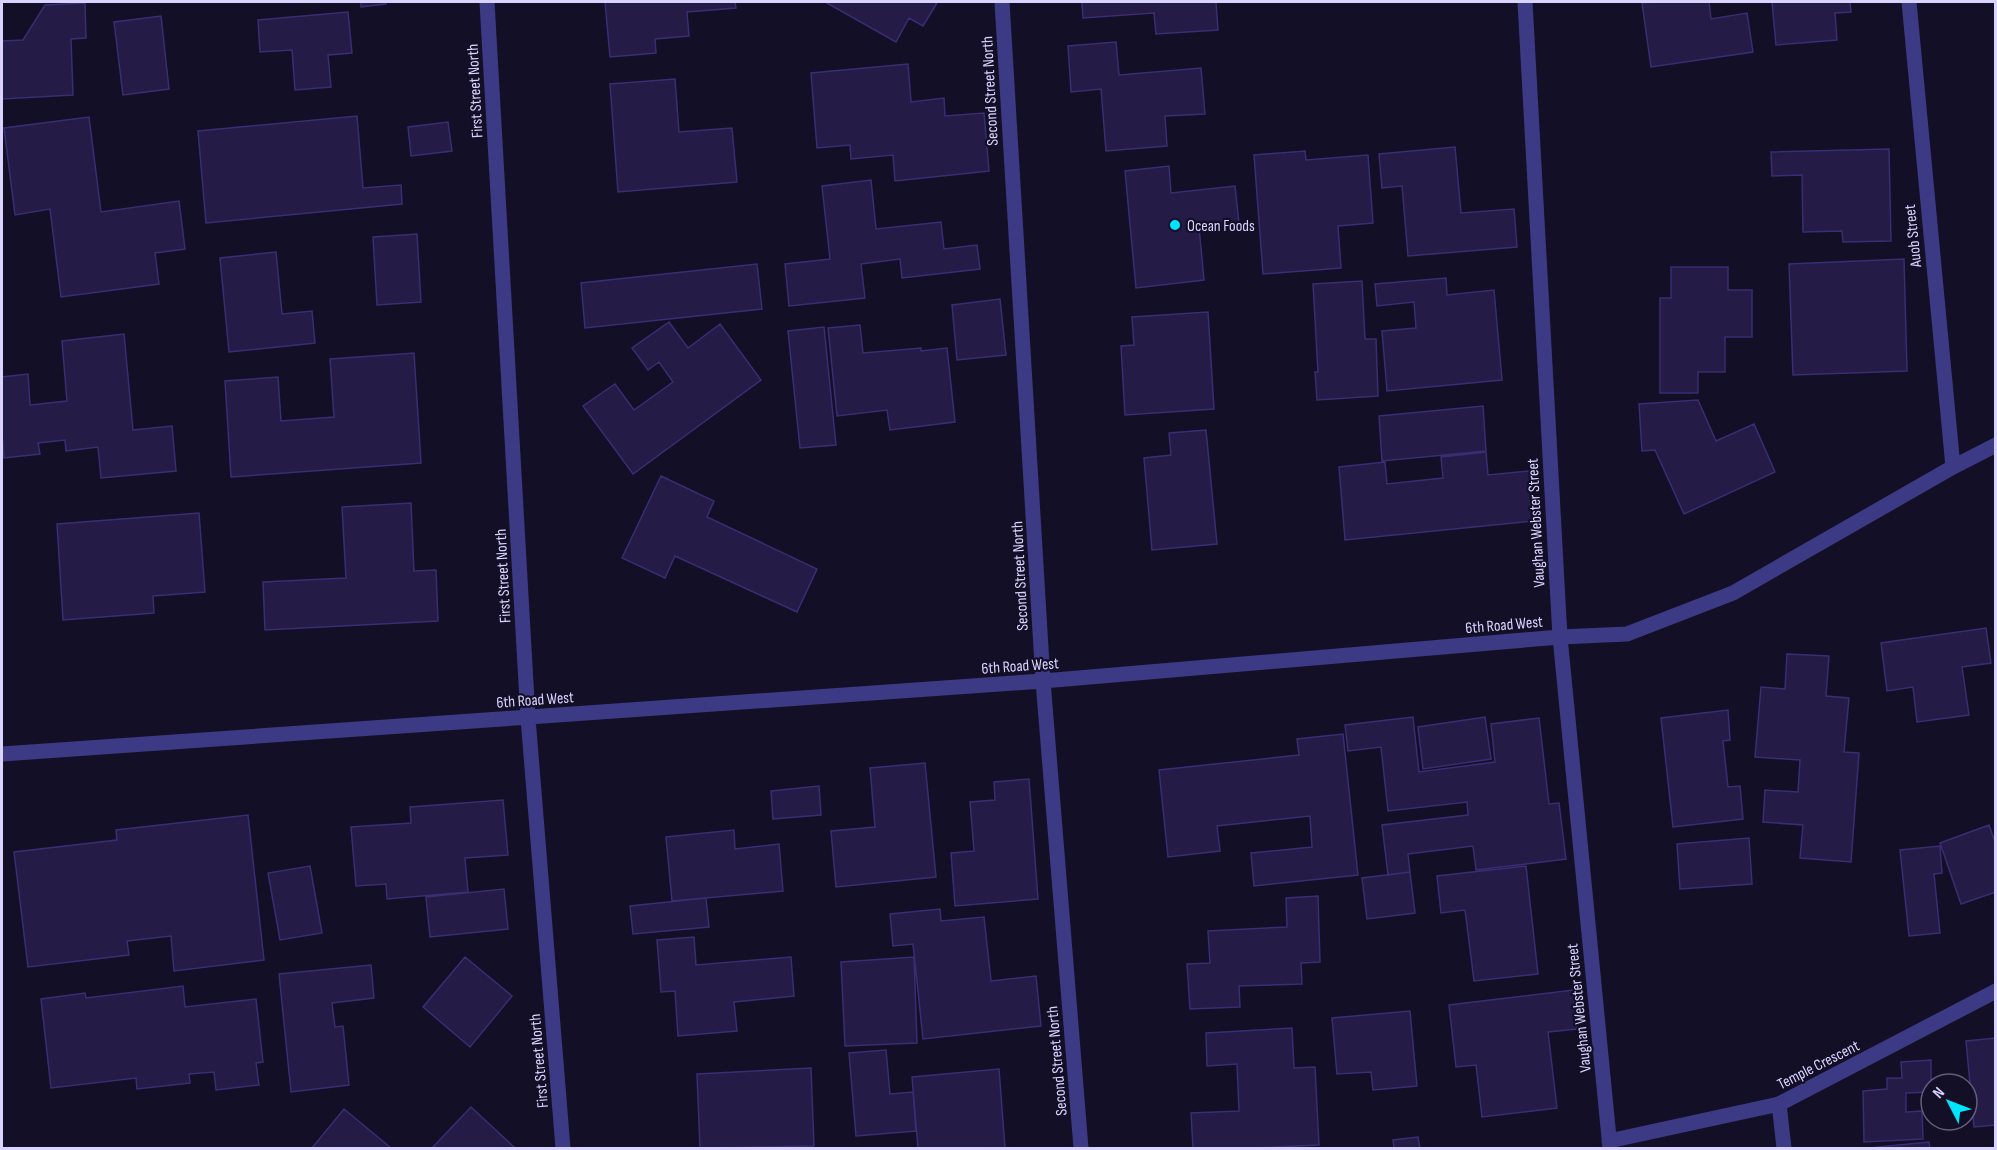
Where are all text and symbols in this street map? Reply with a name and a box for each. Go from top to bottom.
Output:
street label: Second Street North [978,36,1003,146]
street label: First Street North [464,43,487,139]
street label: Auob Street [1901,203,1926,269]
place label: Ocean Foods [1187,217,1255,236]
marker: Ocean Foods [1168,218,1182,232]
street label: Vaughan Webster Street [1524,458,1549,588]
street label: Second Street North [1008,521,1033,631]
street label: First Street North [492,528,515,624]
street label: 6th Road West [1465,613,1544,638]
street label: 6th Road West [981,654,1060,679]
street label: 6th Road West [496,688,575,713]
street label: Vaughan Webster Street [1563,942,1596,1073]
street label: Second Street North [1043,1005,1072,1116]
street label: First Street North [526,1013,553,1109]
street label: Temple Crescent [1774,1036,1863,1094]
north arrow [1919,1072,1979,1132]
text: N [1929,1083,1949,1102]

